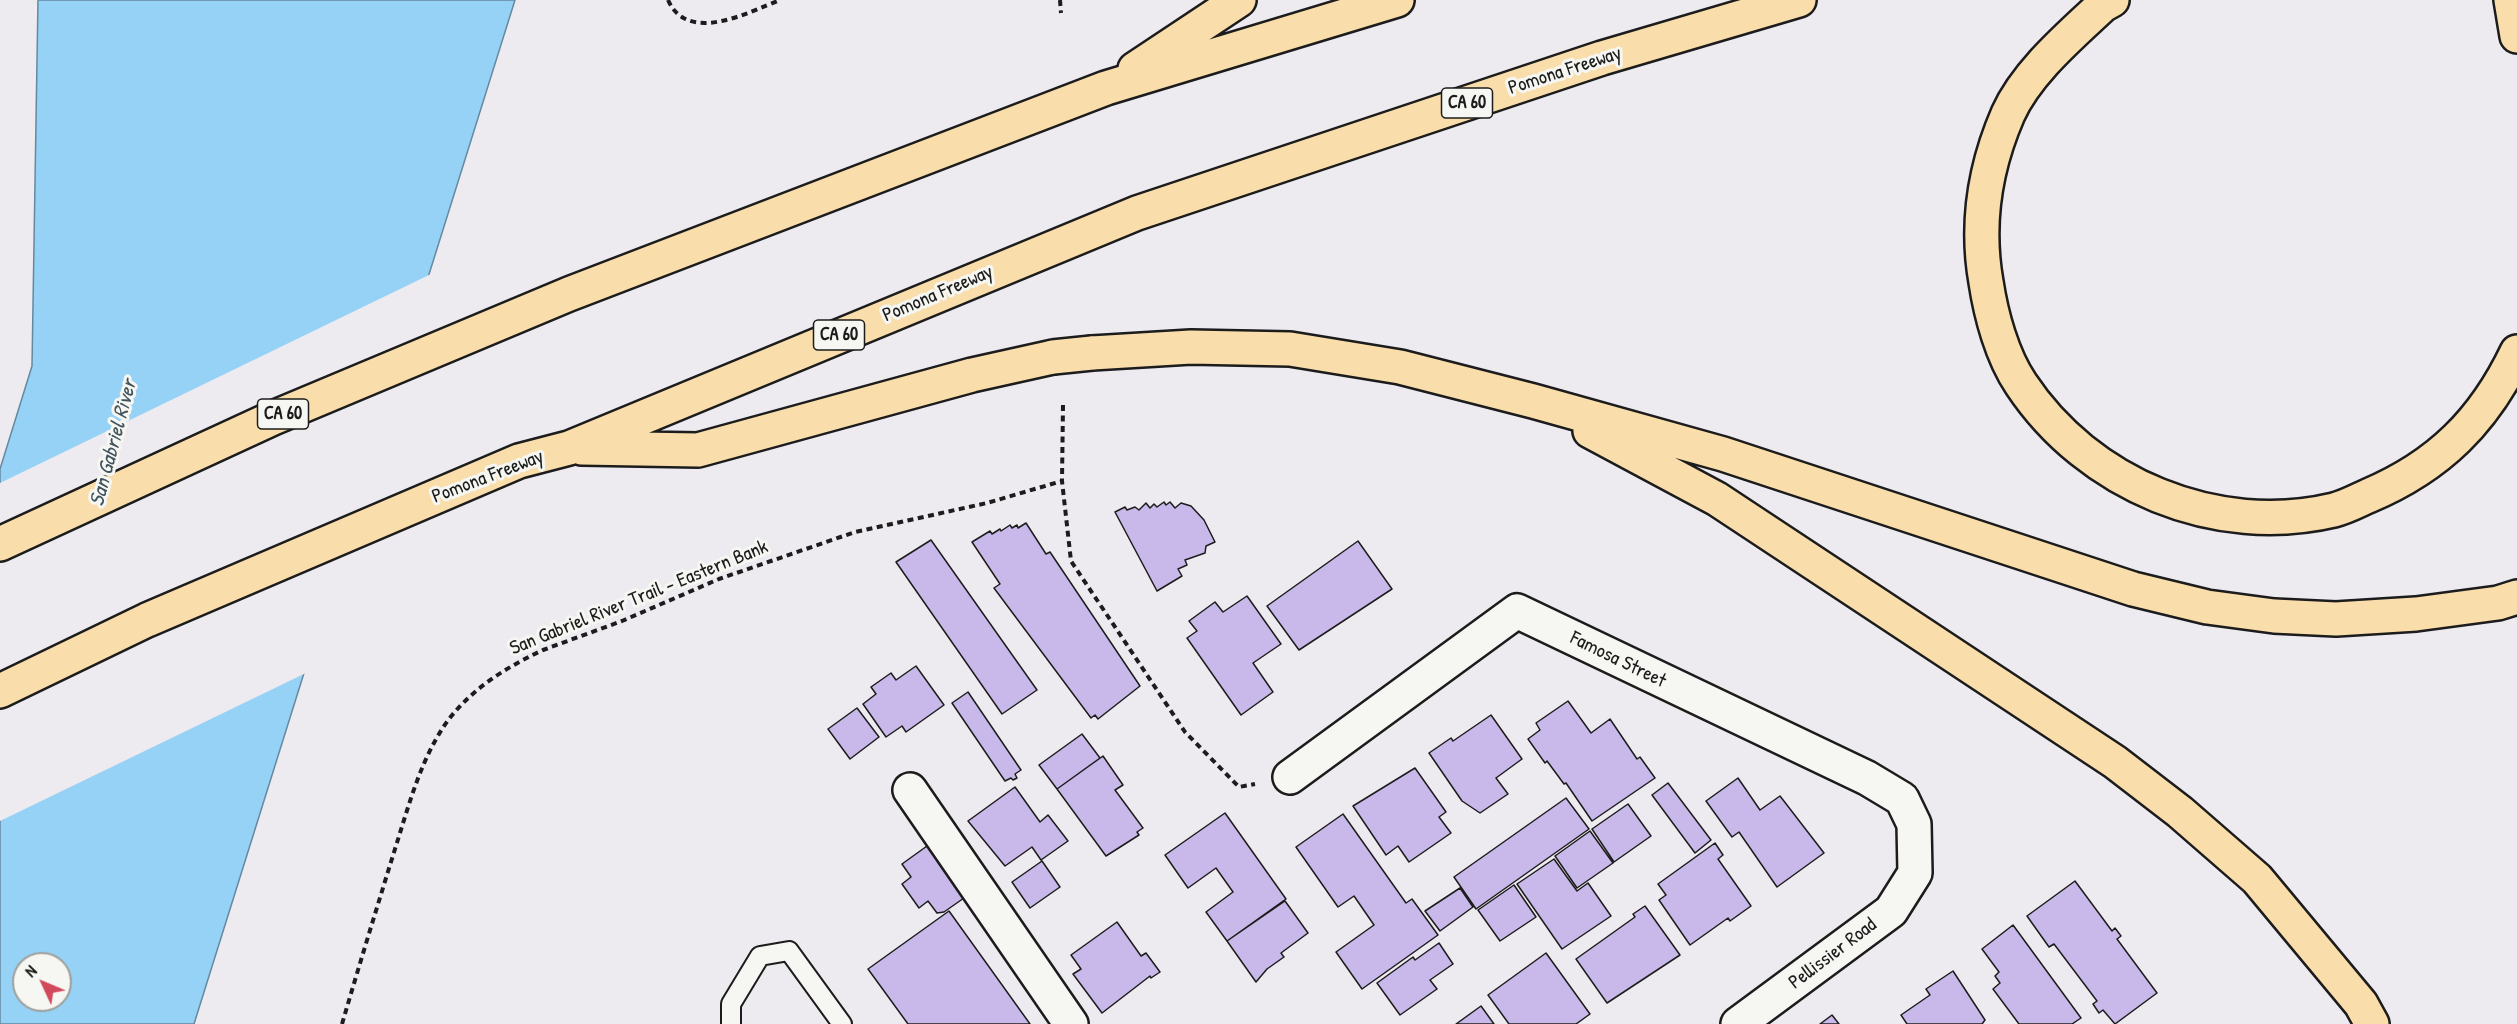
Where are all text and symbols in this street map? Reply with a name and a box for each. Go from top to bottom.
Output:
street label: Pomona Freeway [1505,41,1625,101]
road number: CA 60 [1442,88,1492,118]
street label: Pomona Freeway [879,260,997,328]
road number: CA 60 [814,320,864,350]
water label: San Gabriel River [85,377,143,509]
road number: CA 60 [258,399,308,429]
street label: Pomona Freeway [429,445,547,509]
street label: San Gabriel River Trail - Eastern Bank [507,535,771,661]
street label: Famosa Street [1566,626,1670,694]
street label: Pellissier Road [1784,913,1882,995]
north arrow [12,952,72,1012]
text: N [20,960,41,982]

